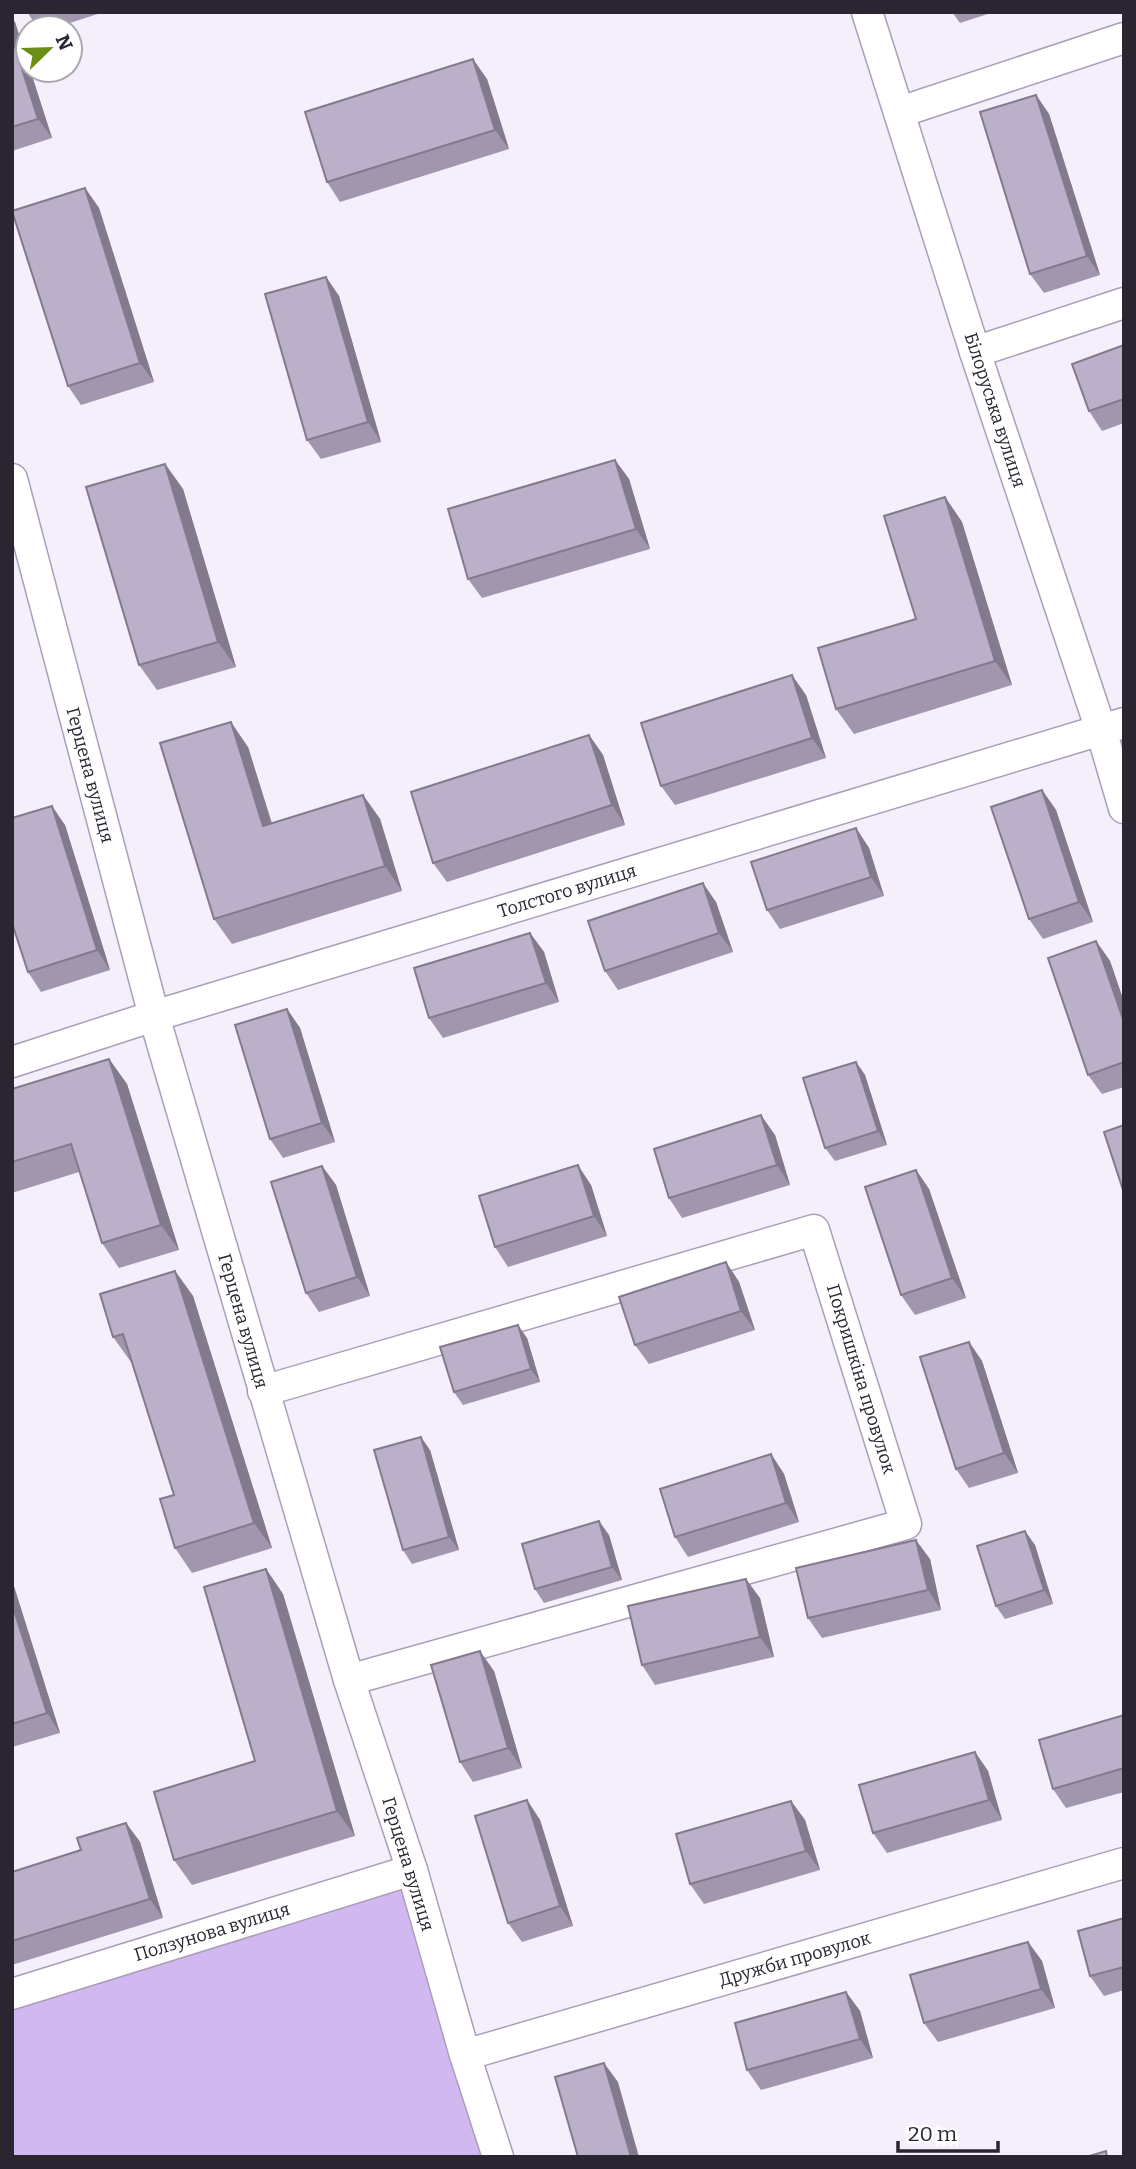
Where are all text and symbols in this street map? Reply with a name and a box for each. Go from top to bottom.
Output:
north arrow [14,14,84,84]
text: N [51,31,78,54]
street label: Білоруська вулиця [960,330,1030,490]
street label: Герцена вулиця [61,705,119,845]
street label: Толстого вулиця [495,859,639,923]
street label: Герцена вулиця [213,1251,273,1391]
street label: Покришкіна провулок [822,1282,900,1477]
street label: Герцена вулиця [377,1794,439,1934]
street label: Ползунова вулиця [132,1898,293,1966]
street label: Дружби провулок [717,1927,874,1991]
scale bar [898,2110,998,2154]
text: 20 m [908,2121,957,2147]

